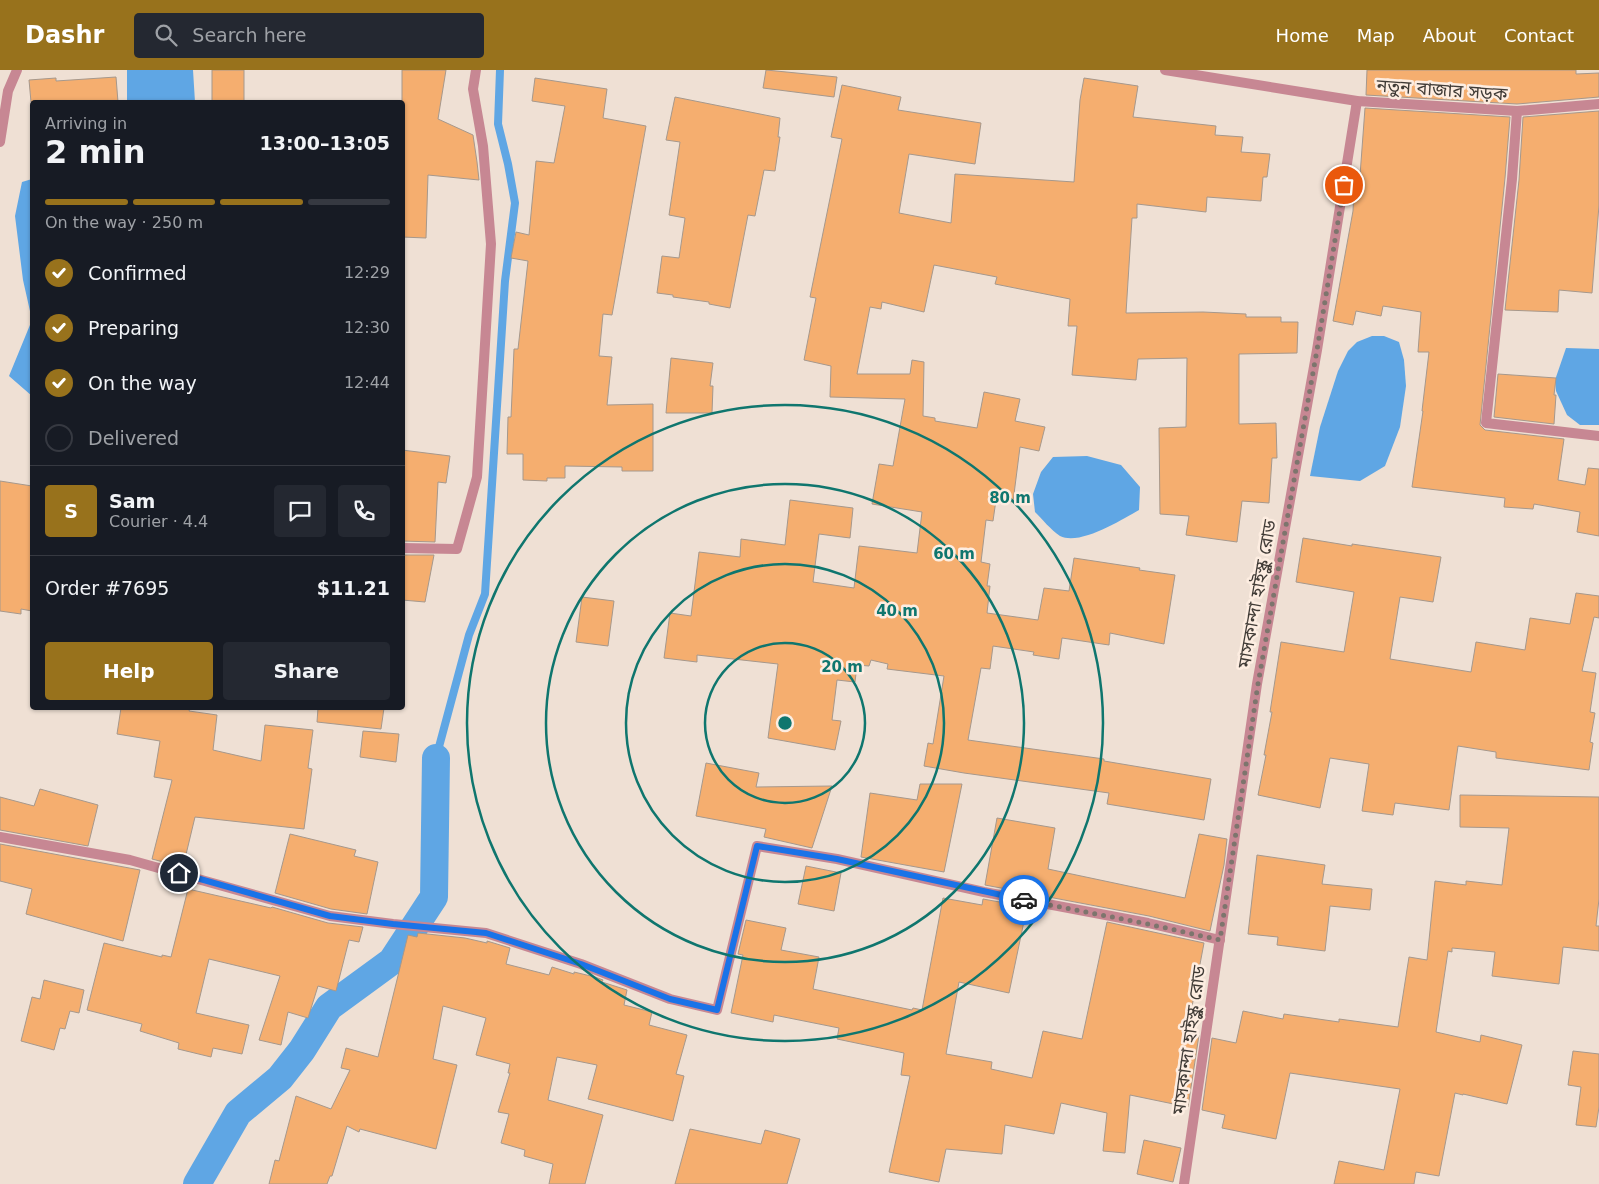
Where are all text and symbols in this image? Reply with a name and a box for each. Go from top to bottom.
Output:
search box [134,13,484,58]
text: Dashr [25,21,104,49]
icon: search [152,21,180,49]
text: Search here [192,24,306,46]
text: Home [1276,25,1329,46]
text: Map [1357,25,1395,46]
text: About [1423,25,1476,46]
text: Contact [1504,25,1574,46]
street label: নতুন বাজার সড়ক [1375,74,1509,106]
text: Arriving in [45,114,127,133]
text: 13:00–13:05 [260,132,390,154]
text: 2 min [45,133,146,171]
pin [1323,164,1365,206]
icon: bag [1330,171,1358,199]
text: On the way · 250 m [45,213,203,232]
icon: check [45,259,73,287]
text: Confirmed [88,262,187,284]
text: 12:29 [344,263,390,282]
icon: check [45,314,73,342]
text: Preparing [88,317,179,339]
text: 12:30 [344,318,390,337]
icon: check [45,369,73,397]
text: On the way [88,372,197,394]
text: 12:44 [344,373,390,392]
text: Delivered [88,427,179,449]
button: chat [274,485,326,537]
button: phone [338,485,390,537]
text: 80 m [989,489,1031,507]
text: Sam [109,490,155,512]
text: S [64,500,78,522]
text: Courier · 4.4 [109,512,208,531]
street label: মাসকান্দা হাইস্কুল রোড [1233,518,1282,671]
text: 60 m [933,545,975,563]
text: Order #7695 [45,577,169,599]
text: $11.21 [317,577,390,599]
text: 40 m [876,602,918,620]
button: Help [45,642,213,700]
button: Share [223,642,390,700]
text: 20 m [821,658,863,676]
centre of rings [776,714,794,732]
pin [158,852,200,894]
icon: home [165,859,193,887]
courier [999,875,1049,925]
icon: car [1010,886,1038,914]
street label: মাসকান্দা হাইস্কুল রোড [1168,964,1211,1117]

